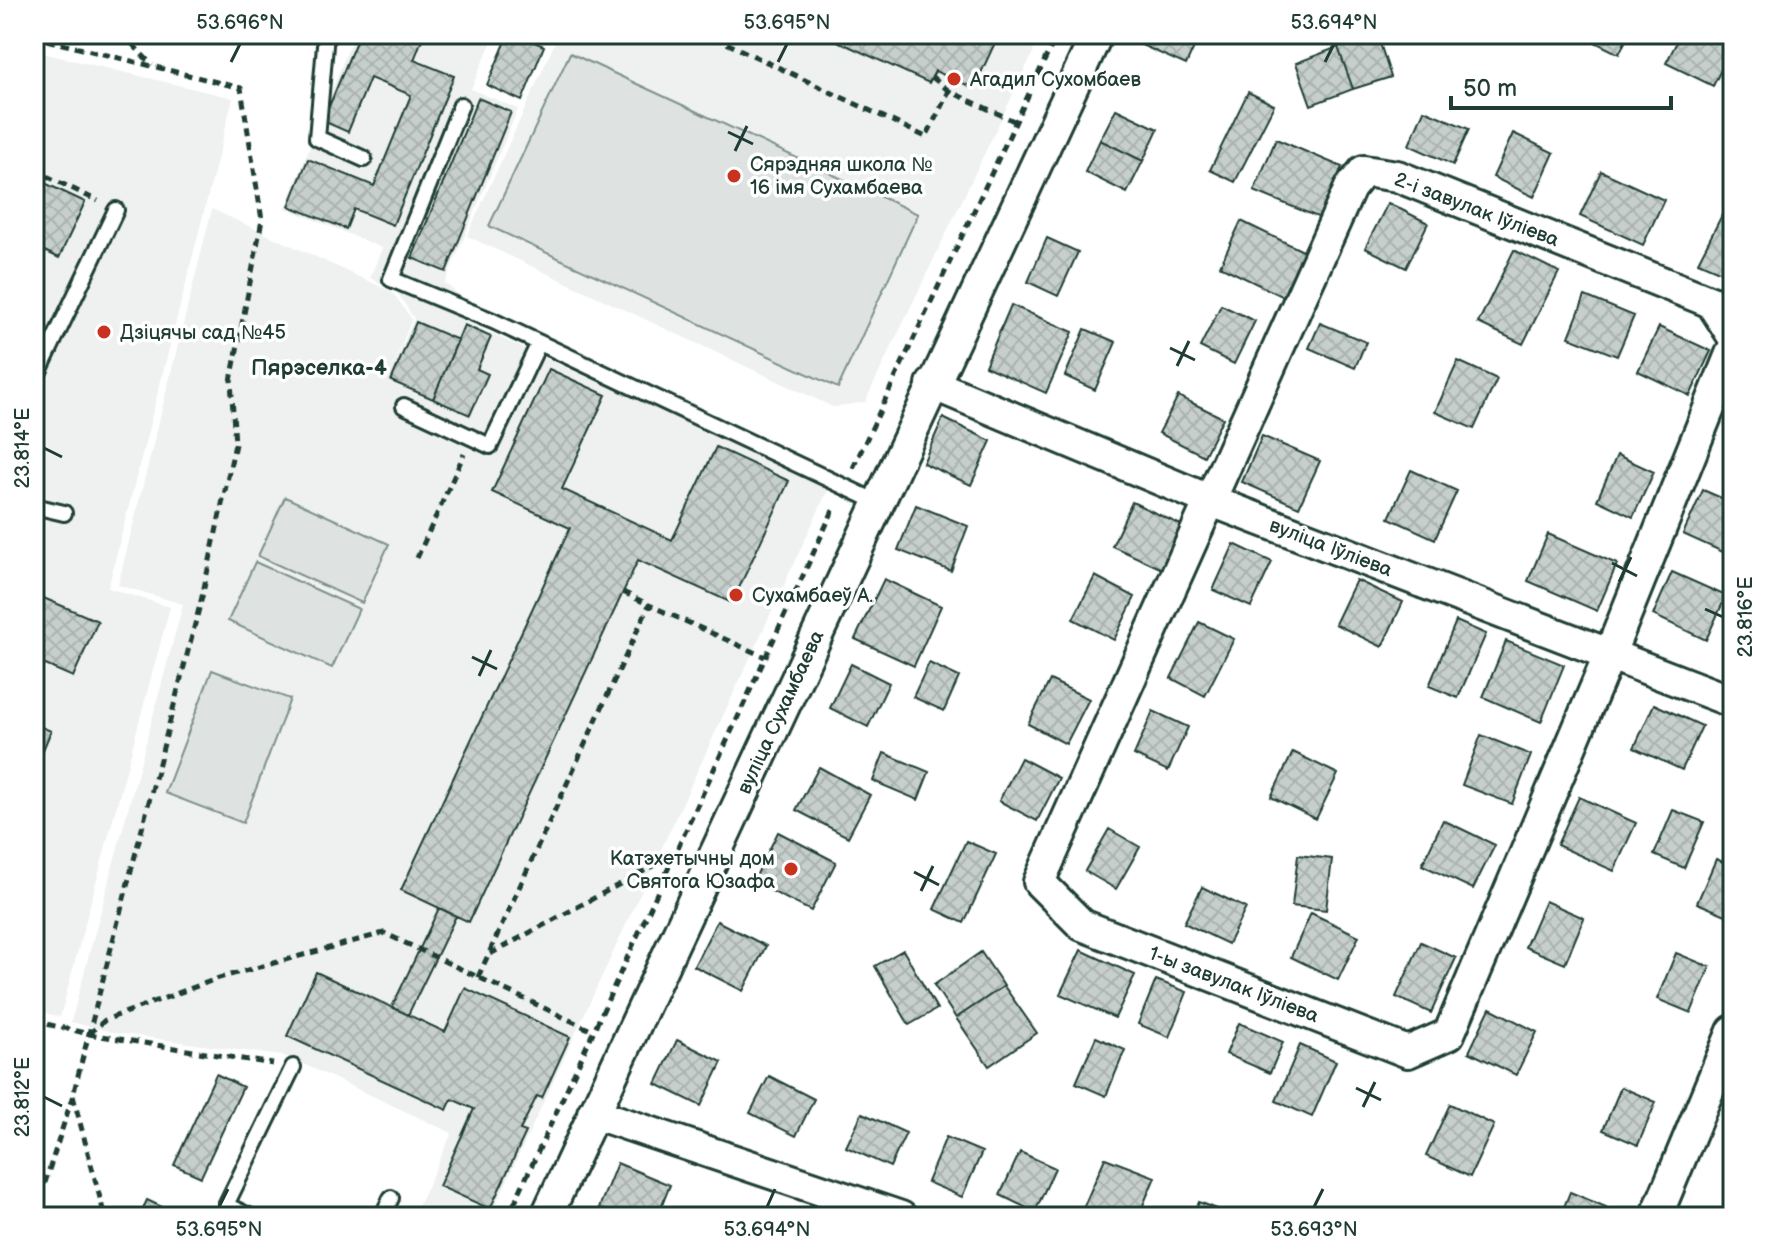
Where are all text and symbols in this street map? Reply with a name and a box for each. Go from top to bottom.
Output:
text: 53.696°N [196,11,284,35]
text: 53.695°N [744,11,830,35]
text: 53.694°N [1290,11,1378,35]
scale bar [1451,60,1671,110]
place label: Агадил Сухомбаев [969,68,1141,92]
marker: Агадил Сухомбаев [945,70,963,88]
text: 50 m [1463,74,1517,103]
place label: Сярэдняя школа № 16 імя Сухамбаева [750,153,933,200]
marker: Сярэдняя школа № 16 імя Сухамбаева [725,167,743,185]
street label: 2-і завулак Іўліева [1391,167,1563,252]
place label: Дзіцячы сад №45 [120,321,286,345]
marker: Дзіцячы сад №45 [95,323,113,341]
district label: Пярэселка-4 [251,355,387,382]
text: 23.814°E [11,408,35,488]
street label: вуліца Іўліева [1266,514,1396,582]
text: 23.816°E [1734,576,1758,658]
place label: Сухамбаеў А. [752,584,873,608]
marker: Сухамбаеў А. [727,586,745,604]
street label: вуліца Сухамбаева [732,627,829,798]
place label: Катэхетычны дом Святога Юзафа [610,847,775,894]
marker: Катэхетычны дом Святога Юзафа [782,860,800,878]
street label: 1-ы завулак Іўліева [1145,942,1322,1028]
text: 23.812°E [11,1057,35,1137]
text: 53.695°N [176,1218,262,1242]
text: 53.694°N [723,1218,811,1242]
text: 53.693°N [1270,1218,1358,1242]

